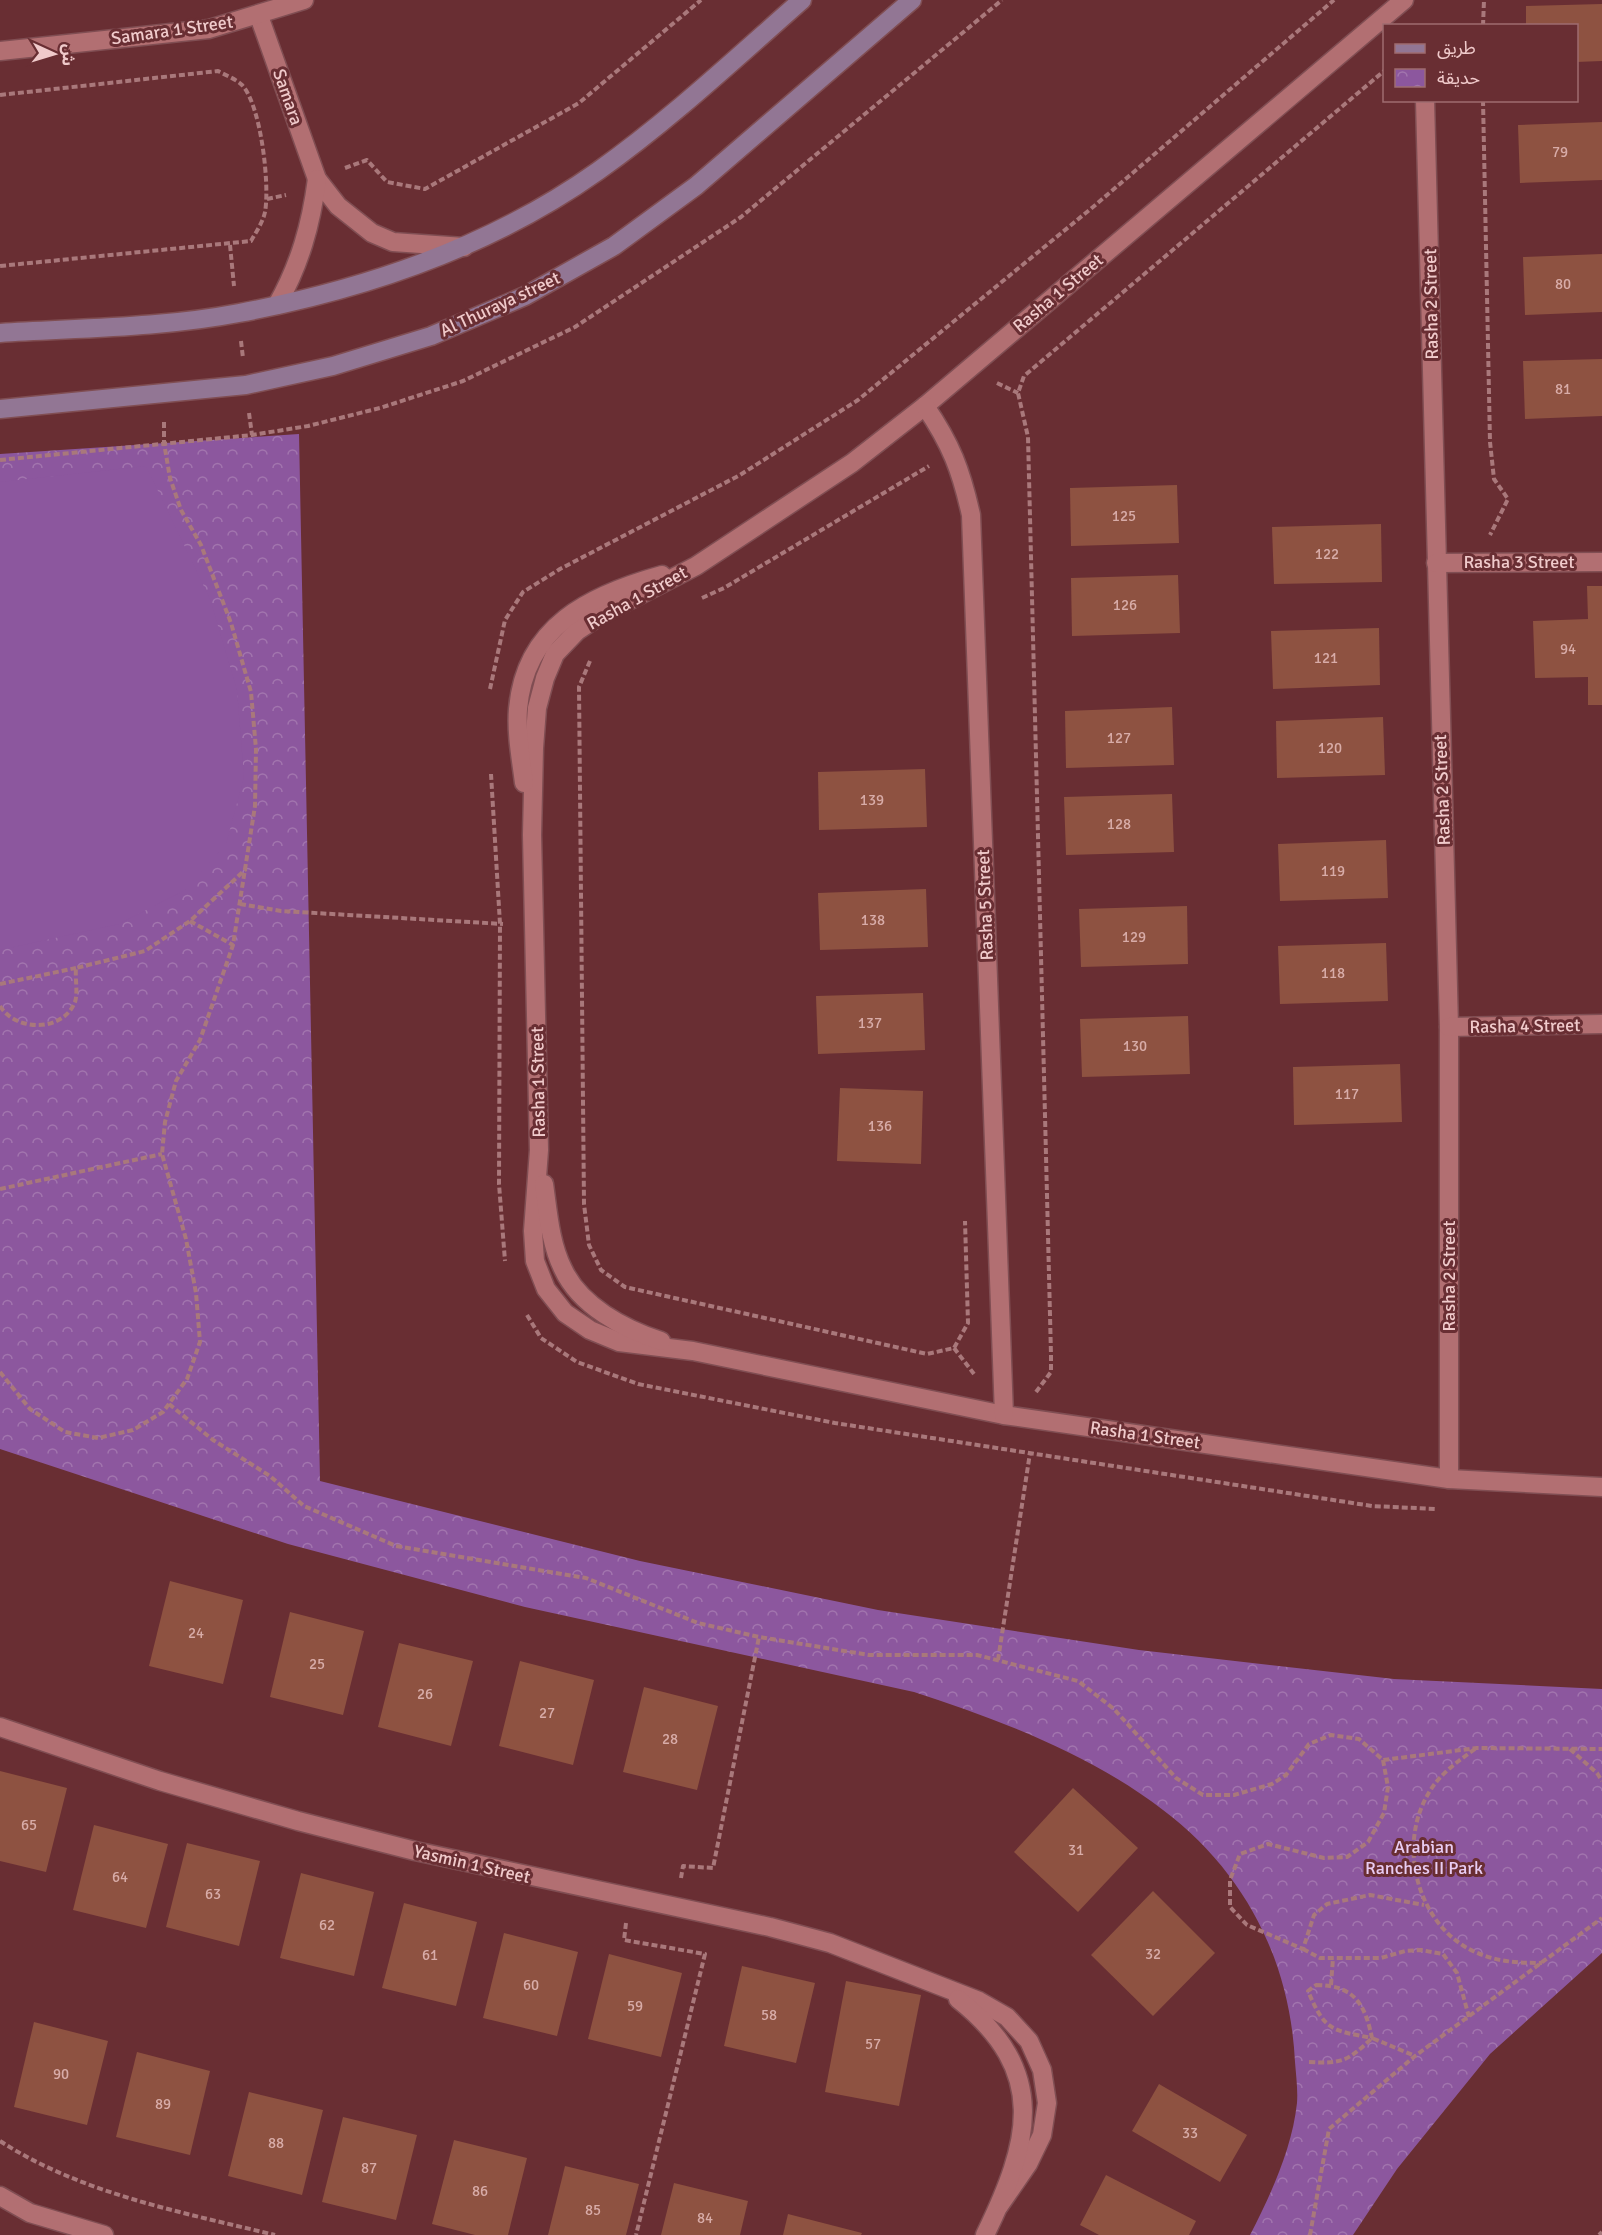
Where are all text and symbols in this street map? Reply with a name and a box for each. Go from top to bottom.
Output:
street label: Samara 1 Street [110,11,234,49]
north arrow [24,24,84,84]
legend [1383,24,1578,102]
text: طريق [1437,37,1476,59]
text: ش [57,43,79,67]
street label: Samara [268,66,308,128]
text: حديقة [1437,67,1480,89]
house number: 79 [1552,143,1568,161]
street label: Rasha 2 Street [1419,248,1443,360]
street label: Rasha 1 Street [1008,249,1108,337]
street label: Al Thuraya street [436,267,564,341]
house number: 80 [1555,275,1571,293]
house number: 81 [1555,380,1571,398]
house number: 125 [1112,507,1136,525]
house number: 122 [1315,545,1339,563]
street label: Rasha 3 Street [1463,551,1575,573]
street label: Rasha 1 Street [583,561,691,635]
house number: 126 [1113,596,1137,614]
house number: 94 [1560,640,1576,658]
house number: 121 [1314,649,1338,667]
house number: 127 [1107,729,1131,747]
street label: Rasha 2 Street [1429,734,1455,846]
house number: 120 [1318,739,1342,757]
house number: 139 [860,791,884,809]
house number: 128 [1107,815,1131,833]
street label: Rasha 5 Street [972,849,998,961]
house number: 119 [1321,862,1345,880]
house number: 138 [861,911,885,929]
house number: 129 [1122,928,1146,946]
house number: 118 [1321,964,1345,982]
house number: 137 [858,1014,882,1032]
street label: Rasha 4 Street [1469,1014,1581,1038]
street label: Rasha 1 Street [526,1026,550,1138]
house number: 130 [1123,1037,1147,1055]
house number: 117 [1335,1085,1359,1103]
house number: 136 [868,1117,892,1135]
street label: Rasha 2 Street [1438,1220,1460,1332]
street label: Rasha 1 Street [1088,1416,1202,1454]
house number: 24 [188,1624,204,1642]
house number: 25 [309,1655,325,1673]
house number: 26 [417,1685,433,1703]
house number: 27 [539,1704,555,1722]
house number: 28 [662,1730,678,1748]
house number: 65 [21,1816,37,1834]
park label: Arabian Ranches II Park [1365,1836,1483,1879]
street label: Yasmin 1 Street [412,1840,532,1888]
house number: 31 [1068,1841,1084,1859]
house number: 64 [112,1868,128,1886]
house number: 63 [205,1885,221,1903]
house number: 62 [319,1916,335,1934]
house number: 32 [1145,1945,1161,1963]
house number: 61 [422,1946,438,1964]
house number: 60 [523,1976,539,1994]
house number: 59 [627,1997,643,2015]
house number: 58 [761,2006,777,2024]
house number: 57 [865,2035,881,2053]
house number: 90 [53,2065,69,2083]
house number: 89 [155,2095,171,2113]
house number: 33 [1182,2124,1198,2142]
house number: 88 [268,2134,284,2152]
house number: 87 [361,2159,377,2177]
house number: 86 [472,2182,488,2200]
house number: 85 [585,2201,601,2219]
house number: 84 [697,2209,713,2227]

